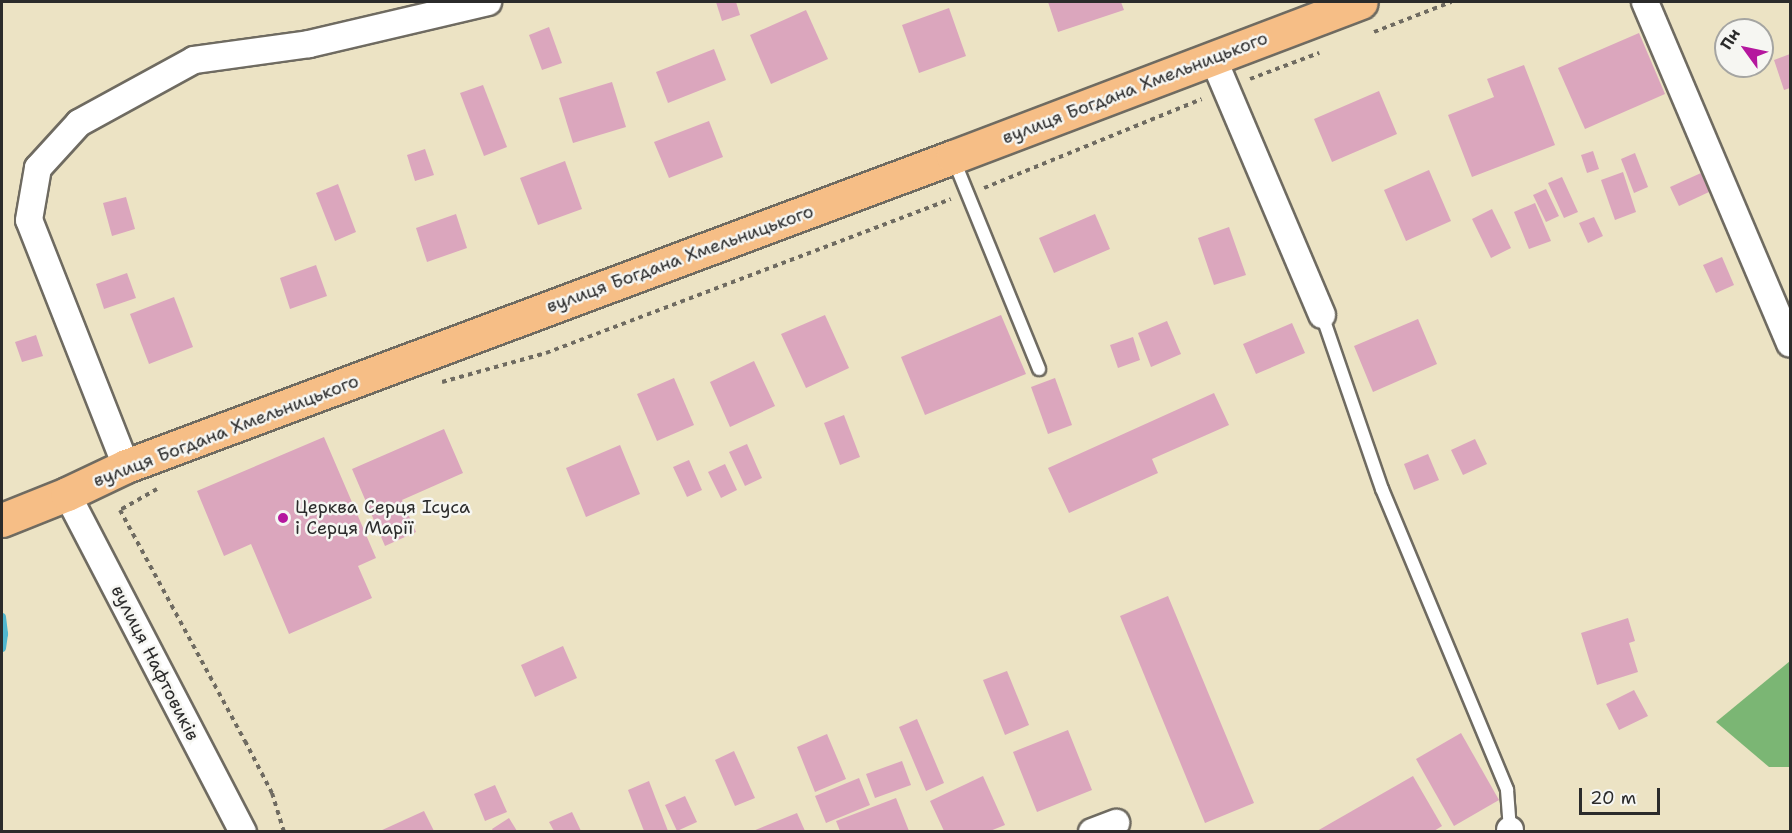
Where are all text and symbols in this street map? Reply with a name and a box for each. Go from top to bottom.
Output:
north arrow [1714,18,1774,78]
text: Пн [1716,24,1745,54]
street label: вулиця Богдана Хмельницького [999,27,1271,149]
street label: вулиця Богдана Хмельницького [543,201,817,317]
street label: вулиця Богдана Хмельницького [90,370,362,492]
place label: Церква Серця Ісуса і Серця Марії [295,497,470,540]
marker: Церква Серця Ісуса і Серця Марії [276,511,290,525]
street label: вулиця Нафтовиків [106,582,204,744]
scale bar [1582,776,1663,814]
text: 20 m [1590,786,1636,810]

